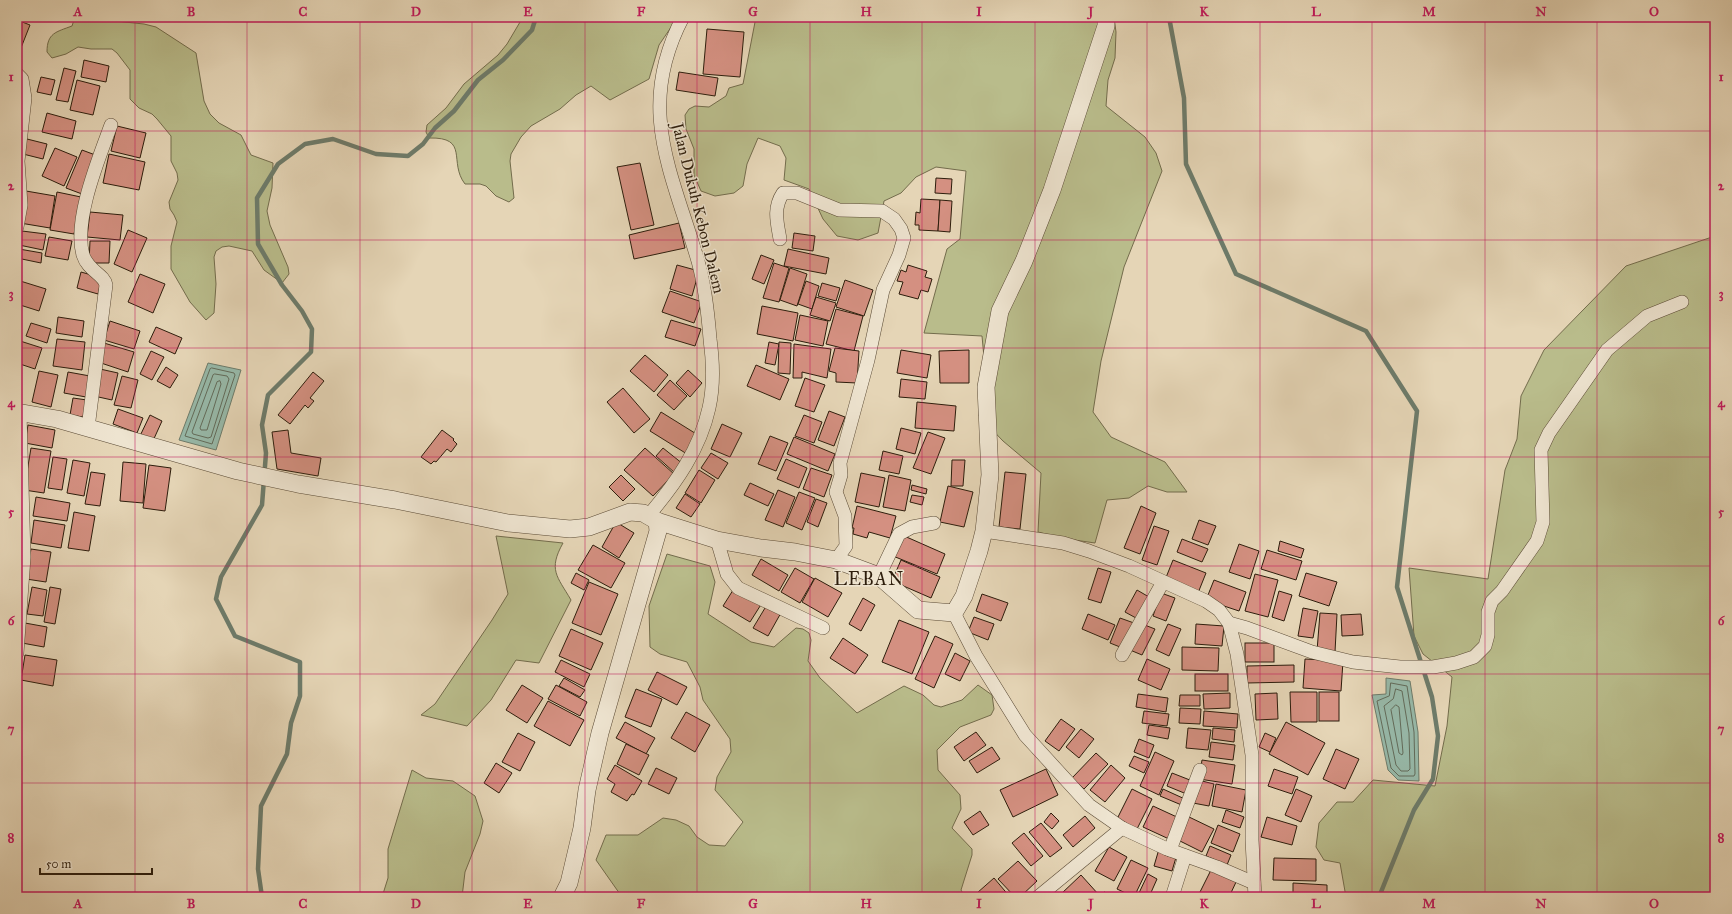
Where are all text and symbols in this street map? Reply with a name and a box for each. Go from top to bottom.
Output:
text: A [73,4,83,20]
text: B [187,4,196,20]
text: C [299,4,308,20]
text: D [411,4,421,20]
text: E [523,4,533,20]
text: F [637,4,646,20]
text: G [748,4,758,20]
text: H [860,4,872,20]
text: I [976,4,982,20]
text: J [1086,4,1094,20]
text: K [1199,4,1209,20]
text: L [1311,4,1321,20]
text: M [1422,4,1436,20]
text: N [1535,4,1547,20]
text: O [1649,4,1659,20]
text: 1 [8,69,14,85]
text: 1 [1718,69,1724,85]
street label: Jalan Dukuh Kebon Dalem [667,119,729,296]
text: 2 [8,178,15,194]
text: 2 [1718,178,1725,194]
text: 3 [8,286,14,302]
text: 3 [1718,286,1724,302]
text: 4 [7,395,15,411]
text: 4 [1717,395,1725,411]
text: 5 [8,504,15,520]
text: 5 [1718,504,1725,520]
district label: LEBAN [834,568,904,590]
text: 6 [8,613,16,629]
text: 6 [1718,613,1726,629]
text: 7 [8,721,15,737]
text: 7 [1718,721,1725,737]
text: 8 [8,830,15,846]
text: 8 [1718,830,1725,846]
scale bar [40,850,152,876]
text: 50 m [46,857,71,871]
text: A [73,896,83,912]
text: B [187,896,196,912]
text: C [299,896,308,912]
text: D [411,896,421,912]
text: E [523,896,533,912]
text: F [637,896,646,912]
text: G [748,896,758,912]
text: H [860,896,872,912]
text: I [976,896,982,912]
text: J [1086,896,1094,912]
text: K [1199,896,1209,912]
text: L [1311,896,1321,912]
text: M [1422,896,1436,912]
text: N [1535,896,1547,912]
text: O [1649,896,1659,912]

